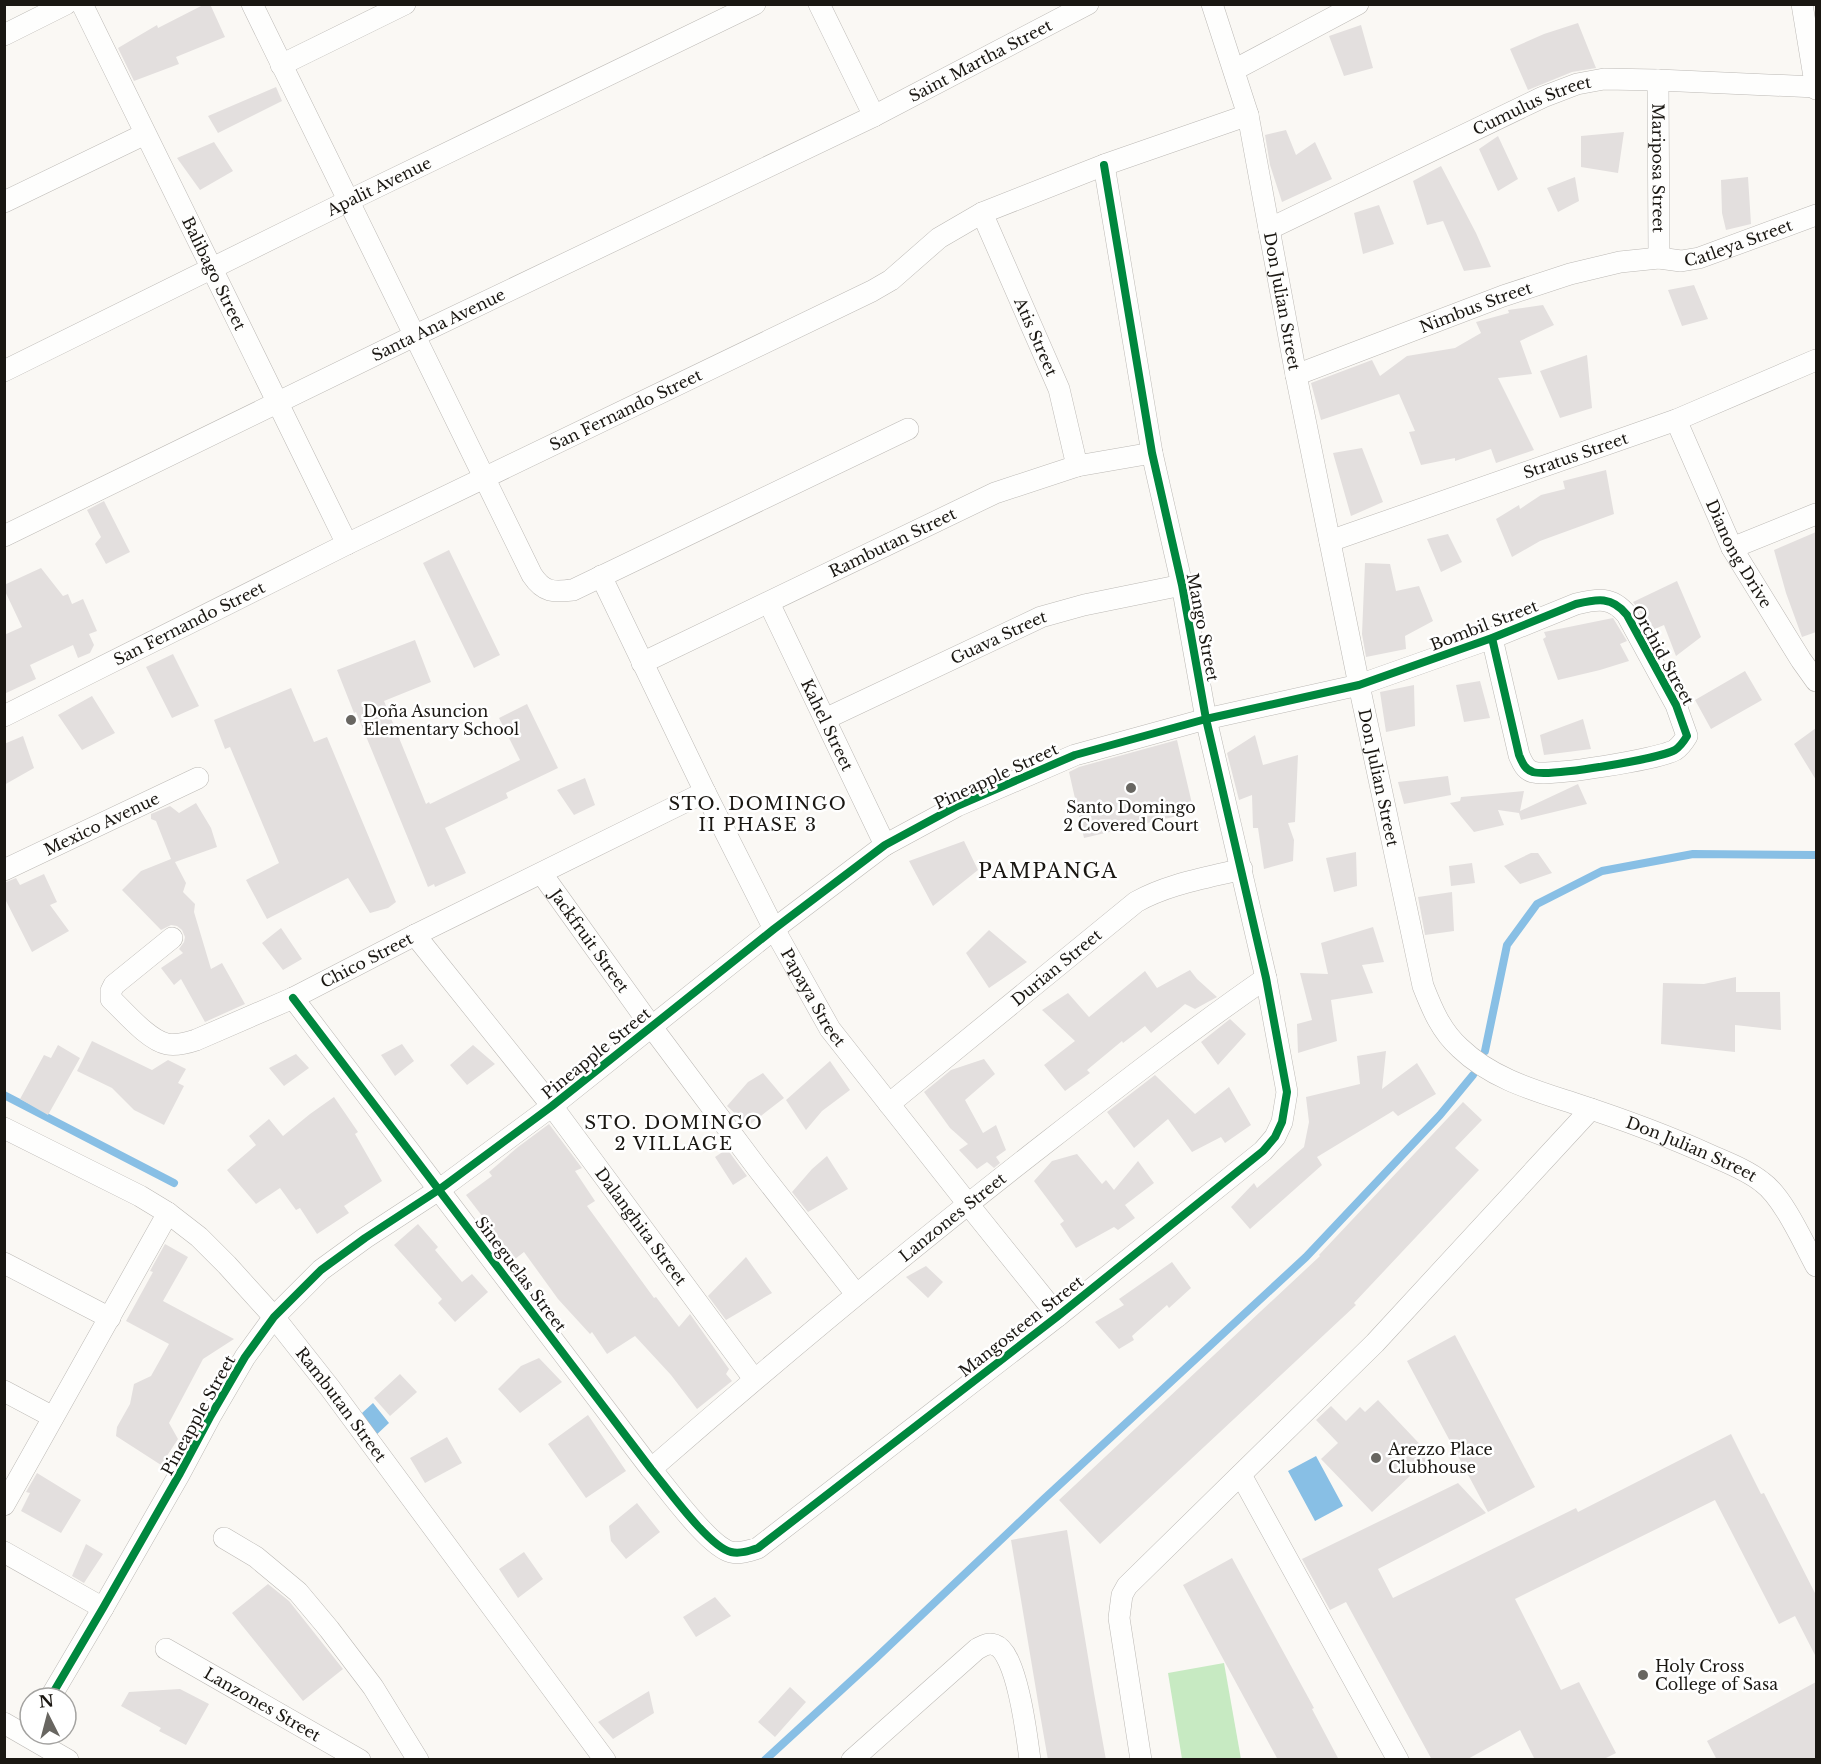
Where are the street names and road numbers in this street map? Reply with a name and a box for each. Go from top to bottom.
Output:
street label: Saint Martha Street [905,15,1055,106]
street label: Cumulus Street [1469,72,1593,139]
street label: Mariposa Street [1648,103,1669,233]
street label: Apalit Avenue [322,152,434,220]
street label: Balibago Street [178,213,250,333]
street label: Catleya Street [1683,215,1795,270]
street label: Don Julian Street [1260,230,1305,372]
street label: Nimbus Street [1417,277,1534,337]
street label: Santa Ana Avenue [368,284,508,365]
street label: Atis Street [1010,293,1062,379]
street label: San Fernando Street [546,365,705,455]
street label: Stratus Street [1520,428,1630,483]
street label: Dianong Drive [1702,496,1777,612]
street label: Rambutan Street [826,503,959,581]
street label: Mango Street [1183,571,1223,683]
street label: San Fernando Street [110,577,268,670]
street label: Bombil Street [1427,595,1541,655]
street label: Orchid Street [1627,602,1699,708]
street label: Guava Street [947,606,1049,668]
street label: Kahel Street [797,676,858,774]
street label: Don Julian Street [1354,707,1403,848]
street label: Pineapple Street [931,739,1061,813]
street label: Mexico Avenue [41,788,162,860]
street label: Jackfruit Street [545,883,634,996]
street label: Durian Street [1007,924,1105,1010]
street label: Chico Street [317,928,416,992]
street label: Papaya Street [777,945,850,1051]
street label: Pineapple Street [538,1003,654,1103]
street label: Don Julian Street [1623,1112,1761,1186]
street label: Dalanghita Street [591,1164,691,1289]
street label: Lanzones Street [895,1168,1010,1266]
street label: Sineguelas Street [471,1212,571,1336]
street label: Mangosteen Street [955,1271,1087,1381]
street label: Rambutan Street [292,1343,391,1466]
street label: Pineapple Street [157,1351,239,1479]
street label: Lanzones Street [200,1663,324,1745]

